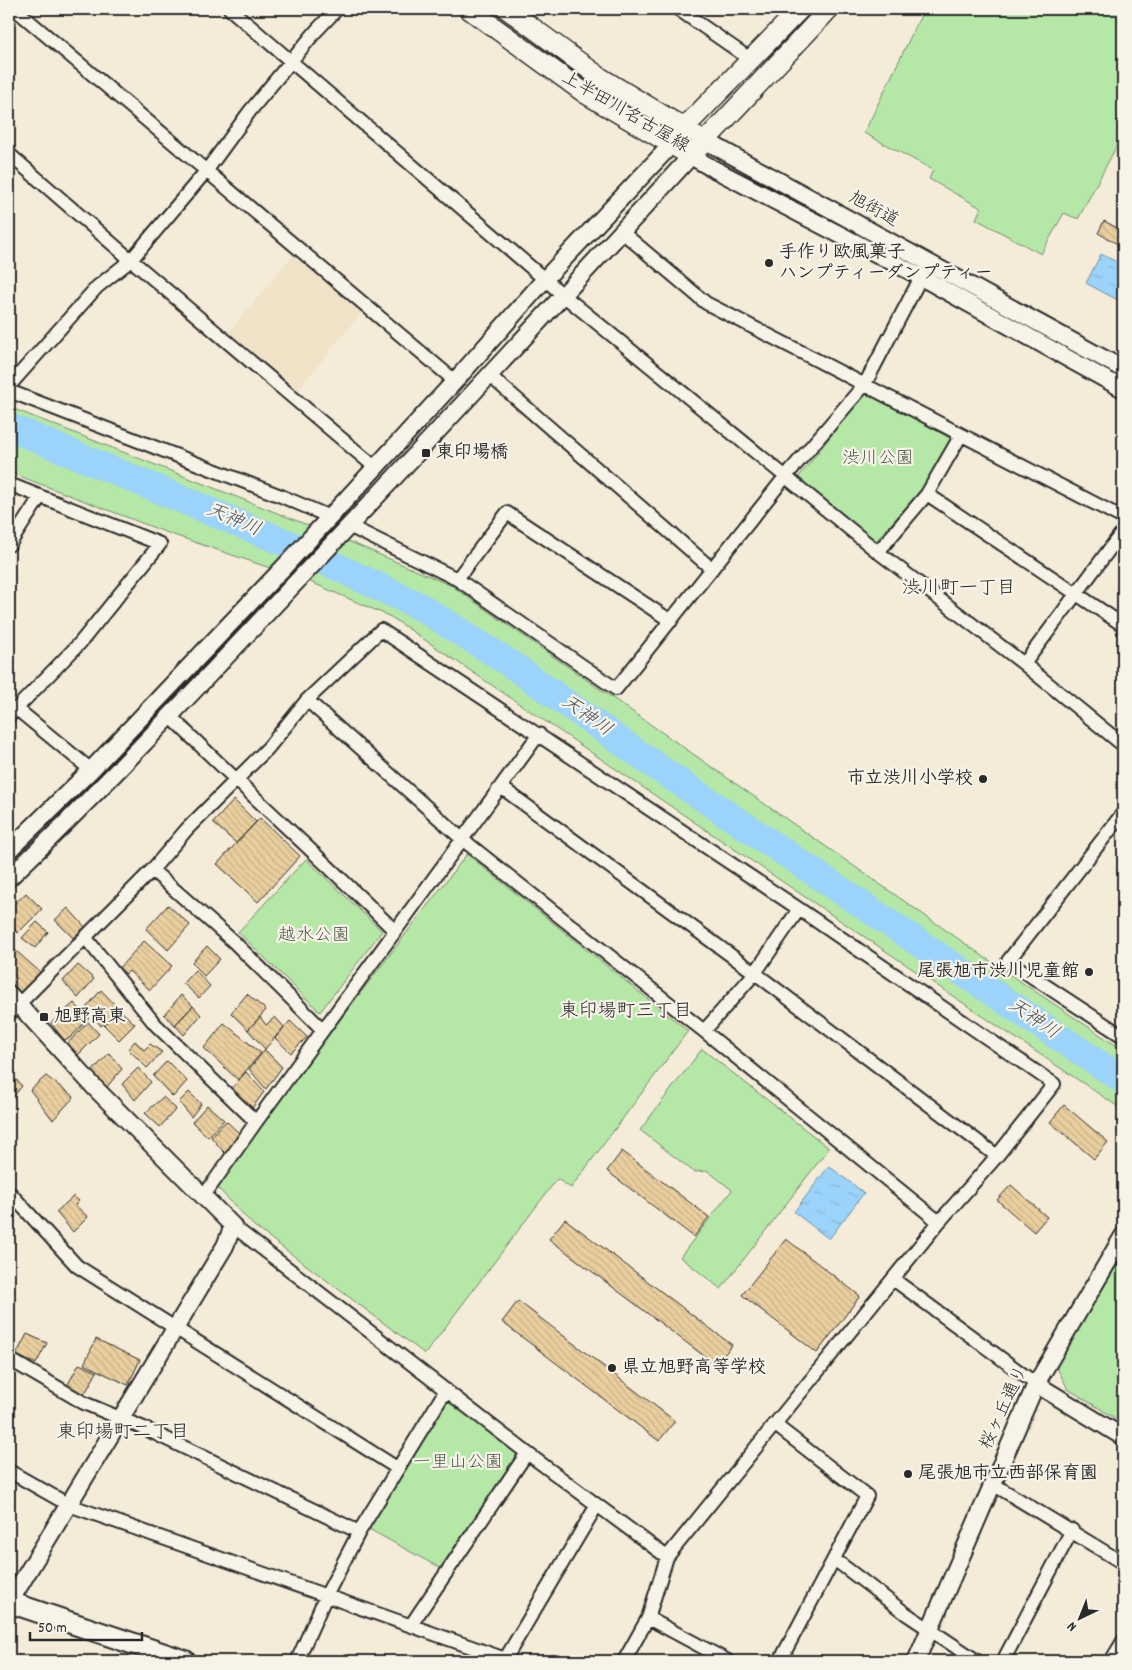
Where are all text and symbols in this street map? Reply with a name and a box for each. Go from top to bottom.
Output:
street label: 上半田川名古屋線 [556,66,694,160]
street label: 旭街道 [843,186,903,234]
place label: 手作り欧風菓子 ハンプティーダンプティー [779,241,992,287]
marker: 手作り欧風菓子 ハンプティーダンプティー [763,257,775,269]
place label: 東印場橋 [436,441,508,466]
marker: 東印場橋 [420,447,432,459]
park label: 渋川公園 [842,447,914,472]
water label: 天神川 [201,497,265,545]
district label: 渋川町一丁目 [902,576,1016,603]
water label: 天神川 [555,690,617,744]
place label: 市立渋川小学校 [847,767,973,792]
marker: 市立渋川小学校 [977,773,989,785]
park label: 越水公園 [278,924,350,949]
place label: 尾張旭市渋川児童館 [917,960,1079,985]
marker: 尾張旭市渋川児童館 [1083,966,1095,978]
water label: 天神川 [1002,993,1064,1047]
district label: 東印場町三丁目 [559,999,693,1026]
place label: 旭野高東 [54,1005,126,1030]
marker: 旭野高東 [38,1011,50,1023]
place label: 県立旭野高等学校 [622,1356,766,1381]
marker: 県立旭野高等学校 [606,1362,618,1374]
street label: 桜ヶ丘通り [975,1362,1035,1454]
district label: 東印場町二丁目 [56,1420,190,1447]
park label: 一里山公園 [413,1451,503,1476]
place label: 尾張旭市立西部保育園 [918,1462,1098,1487]
marker: 尾張旭市立西部保育園 [902,1468,914,1480]
north arrow [1054,1592,1104,1642]
scale bar [30,1610,142,1642]
text: N [1063,1616,1082,1636]
text: 50 m [38,1618,67,1640]

